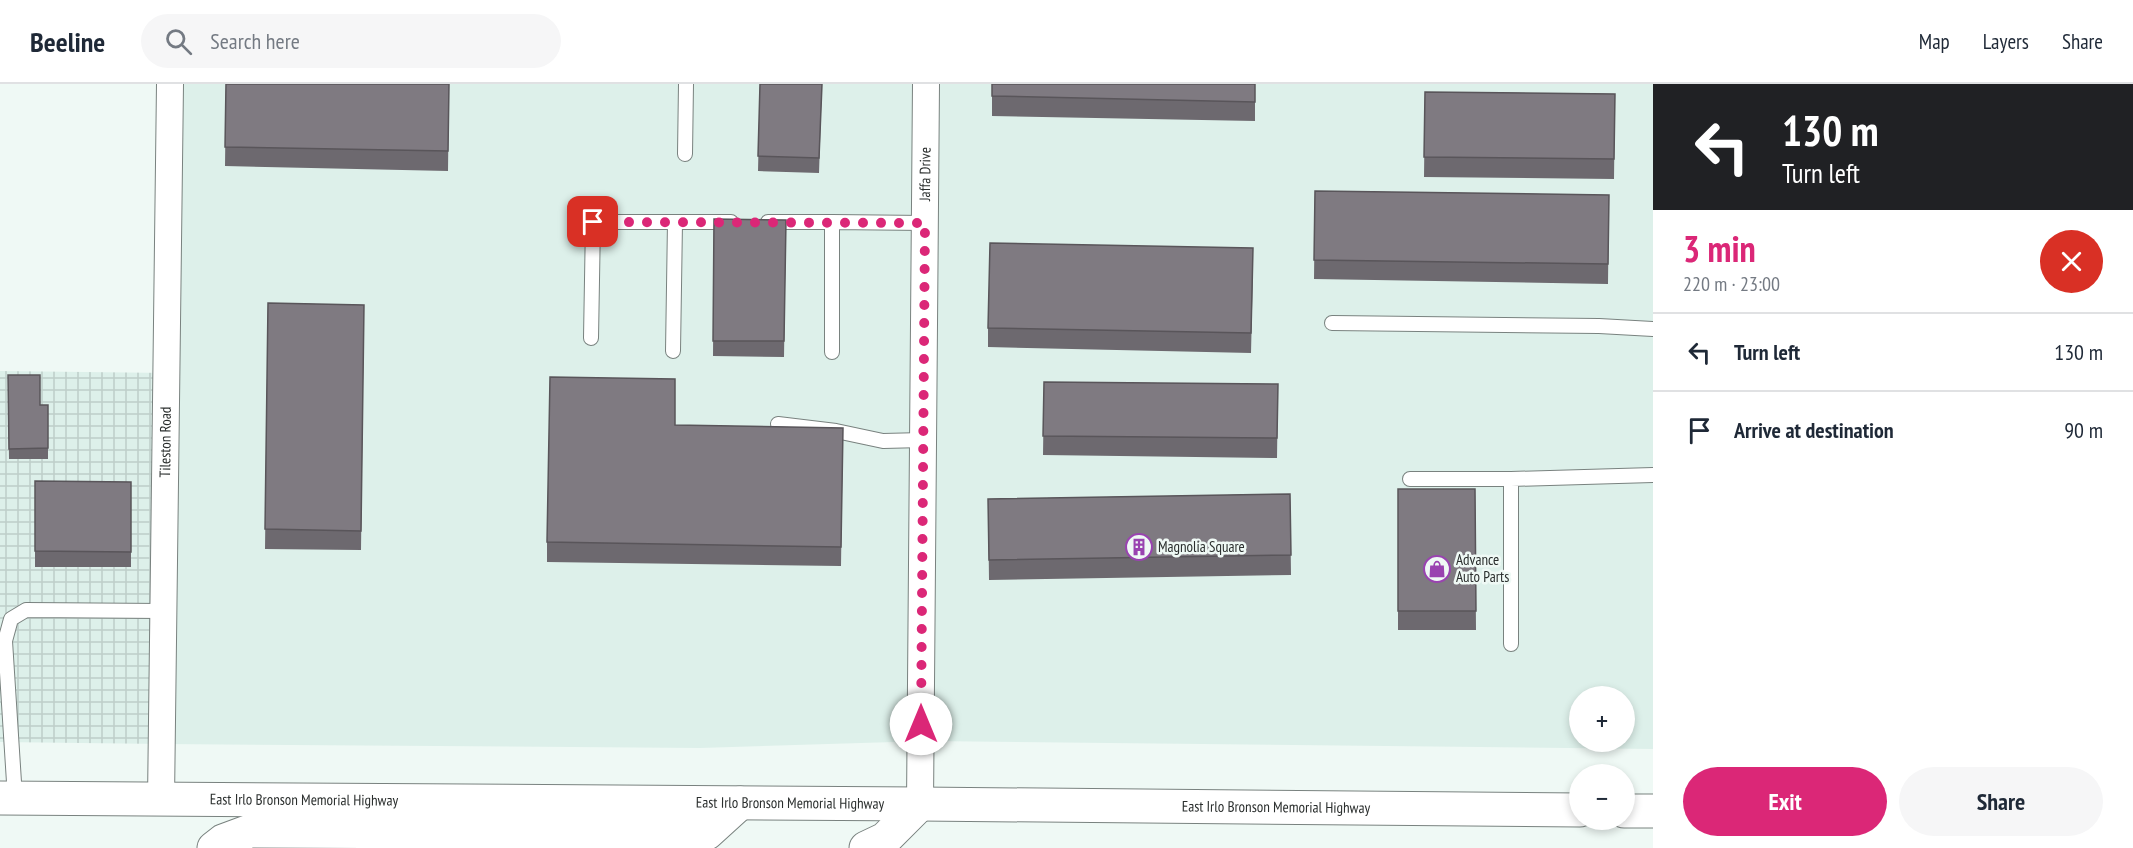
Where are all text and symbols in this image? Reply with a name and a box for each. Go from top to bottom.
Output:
search box [141,14,561,68]
text: Beeline [30,23,105,60]
icon: search [162,25,195,58]
text: Search here [210,27,300,55]
text: Map [1919,28,1950,55]
text: Layers [1983,28,2029,55]
text: Share [2062,28,2103,55]
text: 130 m [1782,103,1879,158]
icon: left [1683,108,1761,186]
street label: Jaffa Drive [915,147,934,202]
text: Turn left [1782,156,1860,190]
pin [567,196,618,247]
icon: arrive [576,205,609,238]
text: 3 min [1683,225,1756,272]
button: close [2040,230,2103,293]
text: 220 m · 23:00 [1683,271,1780,297]
icon: left [1683,336,1716,369]
text: Turn left [1734,338,1800,366]
text: 130 m [2054,338,2103,366]
street label: Tileston Road [155,407,175,477]
icon: arrive [1683,414,1716,447]
text: Arrive at destination [1734,416,1894,444]
text: 90 m [2064,416,2103,444]
building icon: Magnolia Square [1124,532,1154,562]
place label: Magnolia Square [1158,537,1245,556]
place label: Advance Auto Parts [1456,550,1509,586]
shop icon: Advance Auto Parts [1422,554,1452,584]
map controls [1569,686,1635,830]
button: + [1569,686,1635,752]
position arrow [889,692,953,756]
button: − [1569,764,1635,830]
button: Exit [1683,767,1887,836]
button: Share [1899,767,2103,836]
street label: East Irlo Bronson Memorial Highway [210,789,399,810]
street label: East Irlo Bronson Memorial Highway [696,793,885,813]
street label: East Irlo Bronson Memorial Highway [1182,796,1371,817]

